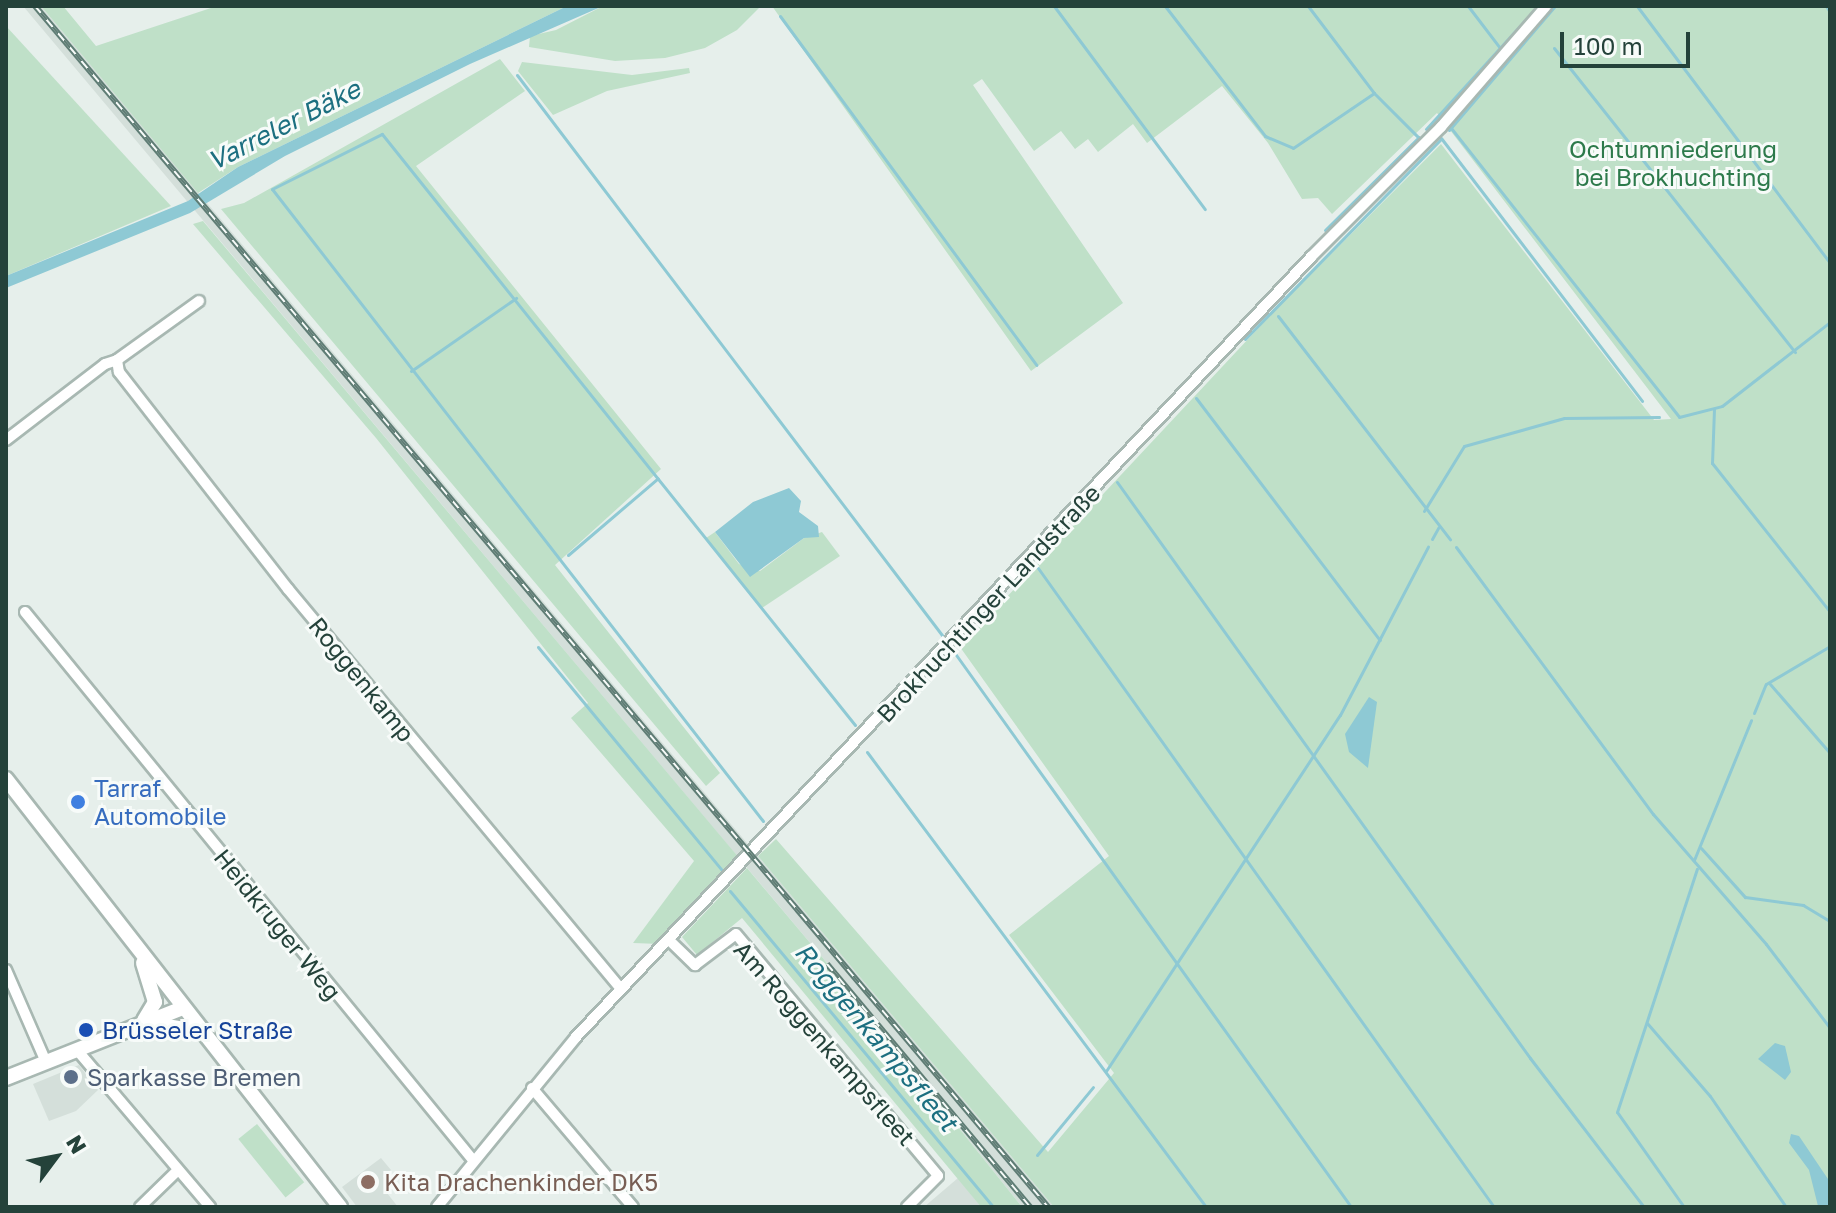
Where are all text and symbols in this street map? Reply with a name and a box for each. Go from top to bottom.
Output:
scale bar [1564,16,1694,66]
text: 100 m [1574,31,1643,60]
water label: Varreler Bäke [203,73,365,177]
park label: Ochtumniederung bei Brokhuchting [1569,135,1777,191]
street label: Brokhuchtinger Landstraße [870,478,1106,728]
street label: Roggenkamp [303,611,421,747]
place label: Tarraf Automobile [94,774,226,830]
marker: Tarraf Automobile [69,793,87,811]
street label: Heidkruger Weg [208,843,348,1005]
street label: Am Roggenkampsfleet [728,935,922,1151]
water label: Roggenkampsfleet [788,937,964,1137]
place label: Brüsseler Straße [102,1016,293,1044]
marker: Brüsseler Straße [77,1021,95,1039]
place label: Sparkasse Bremen [87,1063,301,1091]
marker: Sparkasse Bremen [62,1068,80,1086]
north arrow [16,1117,96,1197]
text: N [61,1130,93,1158]
place label: Kita Drachenkinder DK5 [384,1168,658,1196]
marker: Kita Drachenkinder DK5 [359,1173,377,1191]

